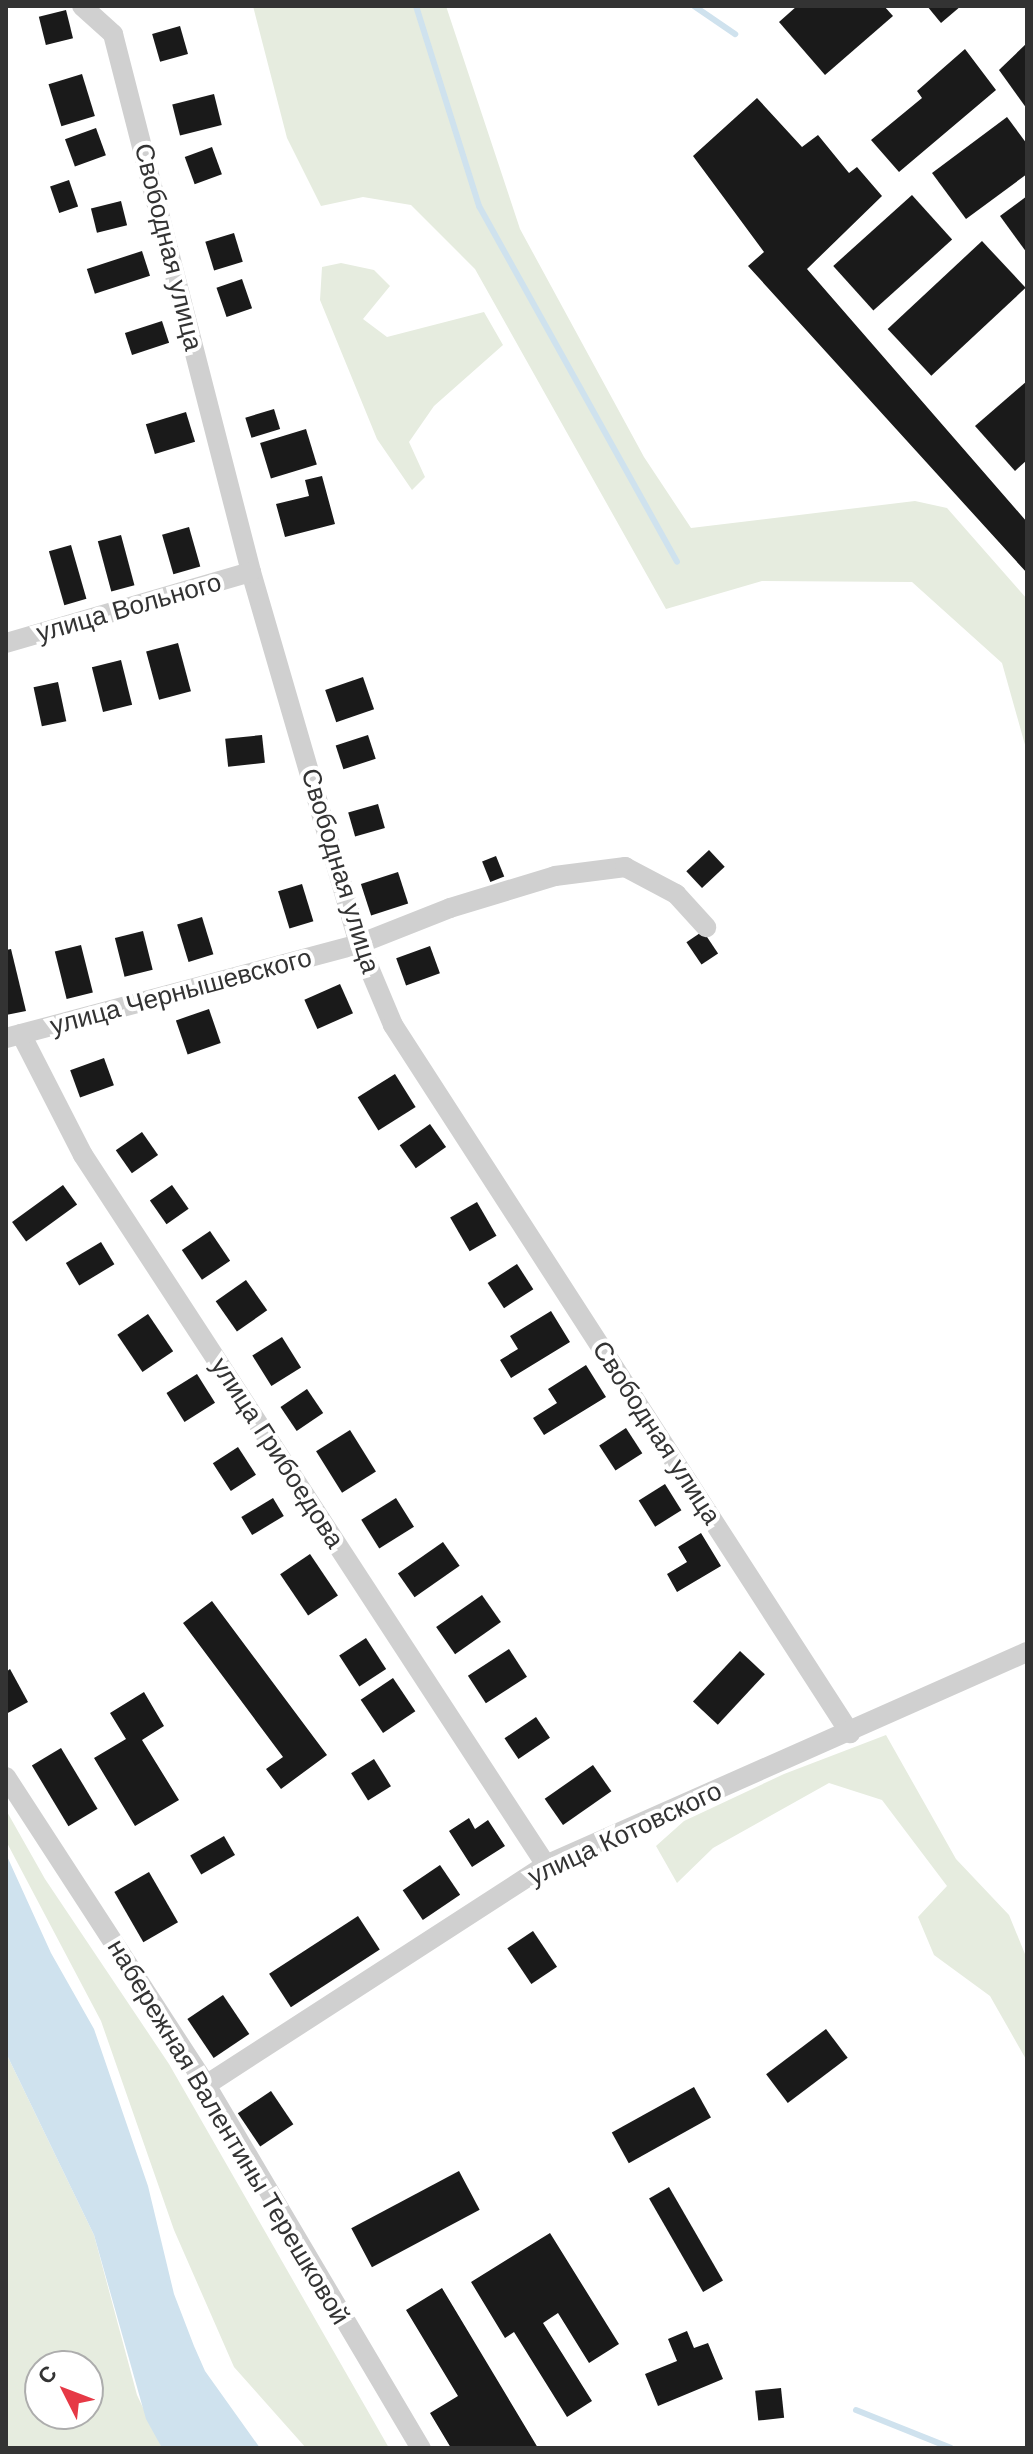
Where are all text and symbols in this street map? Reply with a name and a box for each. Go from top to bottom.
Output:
street label: Свободная улица [127,140,209,354]
street label: улица Вольного [33,567,225,649]
street label: Свободная улица [294,765,386,977]
street label: улица Чернышевского [47,942,315,1042]
street label: Свободная улица [585,1335,727,1531]
street label: улица Грибоедова [204,1352,350,1554]
street label: улица Котовского [523,1776,727,1892]
street label: набережная Валентины Терешковой [100,1934,356,2330]
north arrow [24,2350,104,2430]
text: С [33,2361,62,2389]

